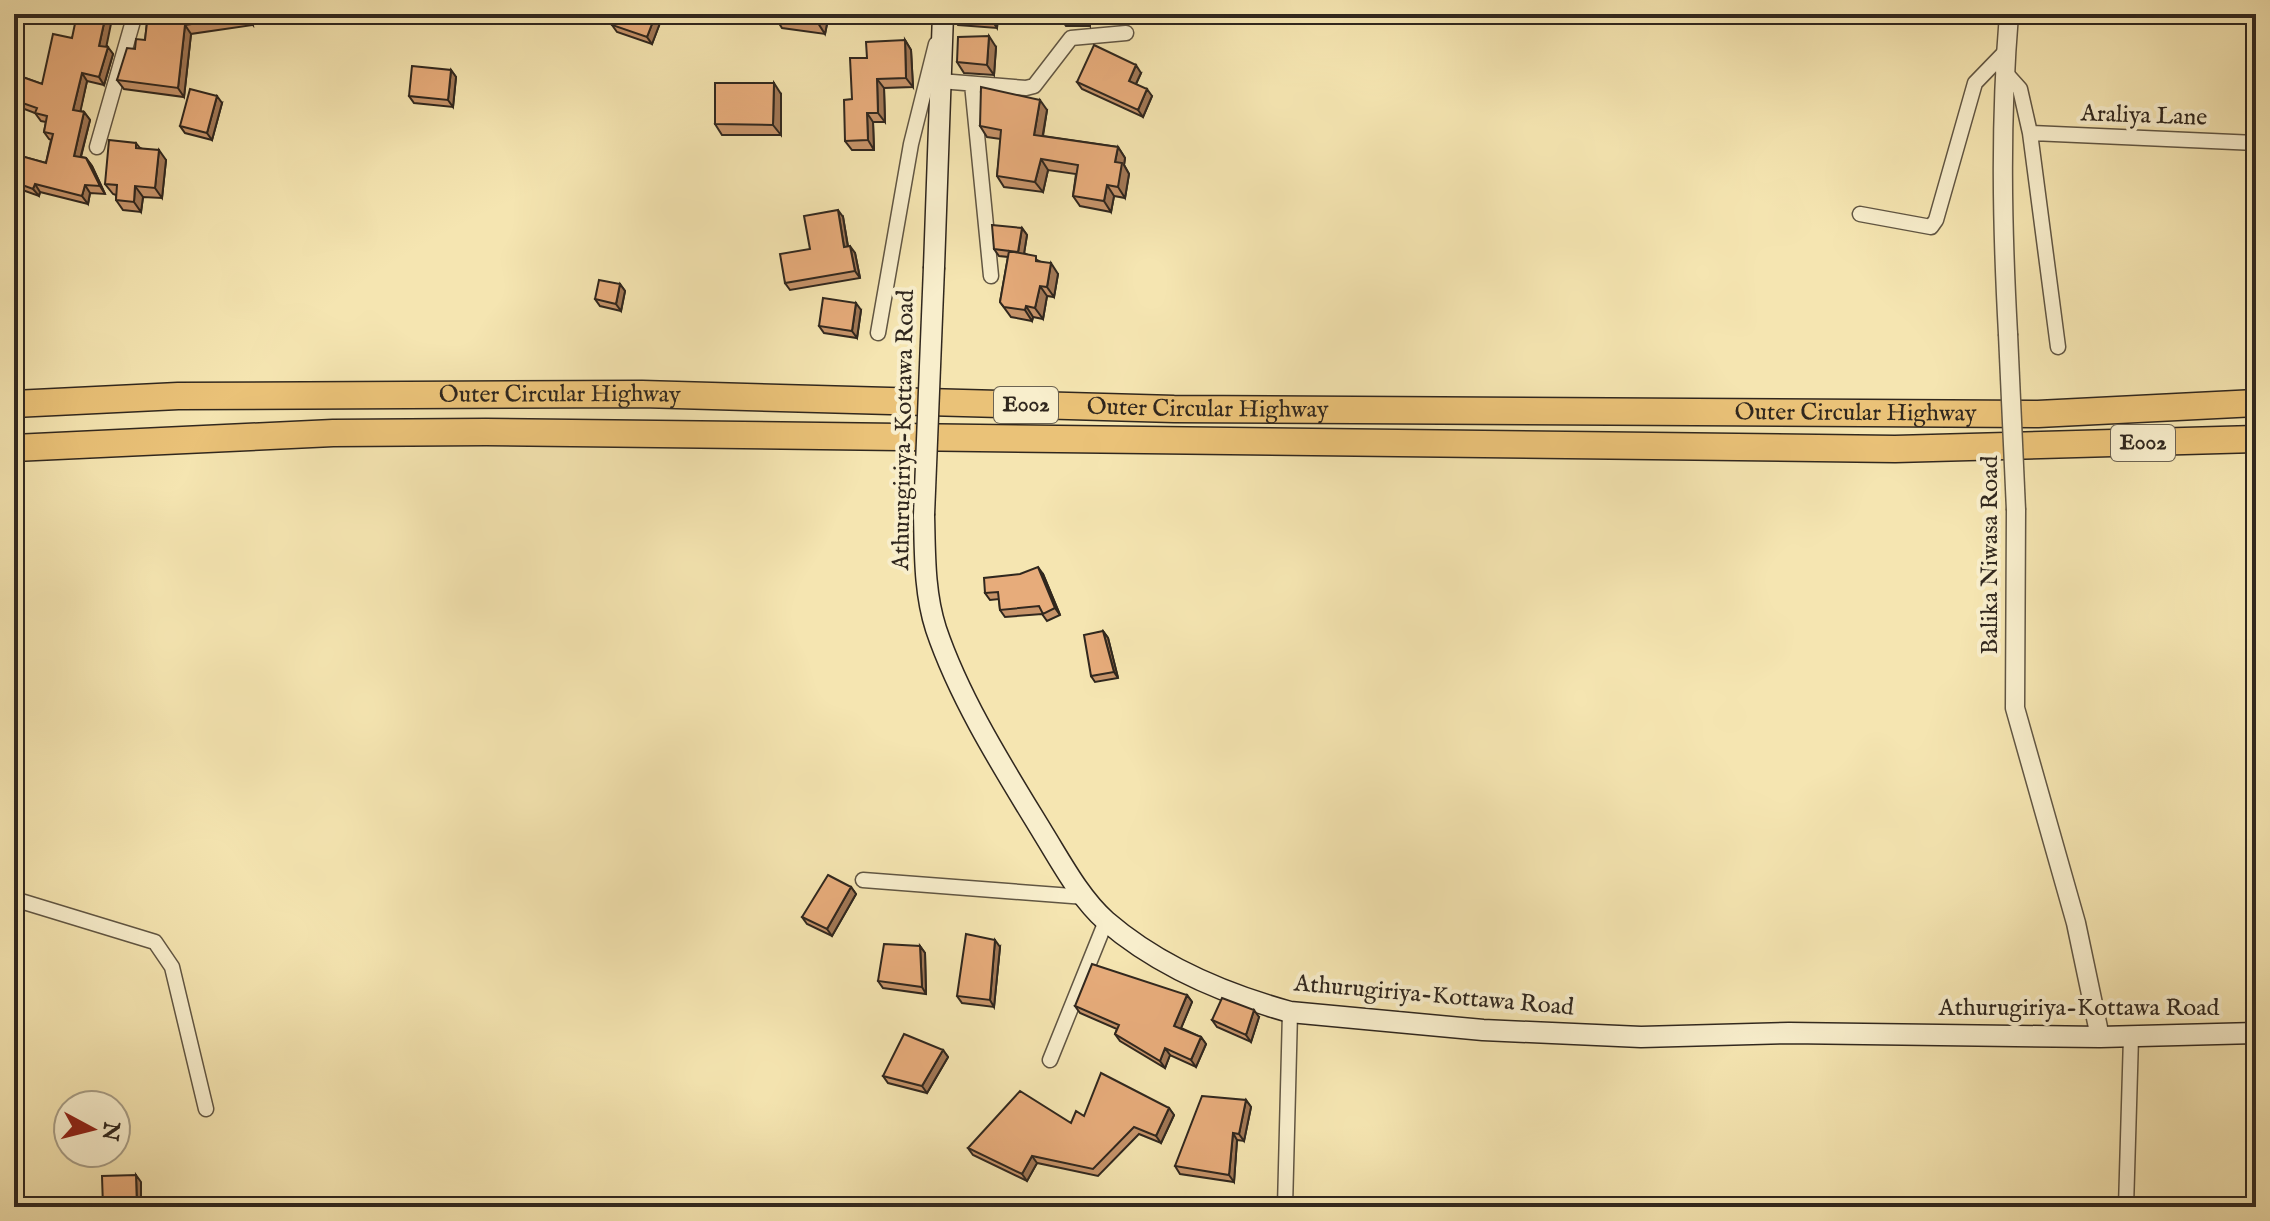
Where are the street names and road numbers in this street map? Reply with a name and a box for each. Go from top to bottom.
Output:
street label: Araliya Lane [2079,98,2208,134]
street label: Athurugiriya-Kottawa Road [886,289,922,572]
street label: Outer Circular Highway [439,378,681,411]
road number: E002 [994,387,1058,423]
street label: Outer Circular Highway [1086,391,1329,425]
street label: Outer Circular Highway [1735,397,1977,429]
road number: E002 [2111,425,2175,461]
street label: Balika Niwasa Road [1975,455,2006,654]
street label: Athurugiriya-Kottawa Road [1292,968,1575,1024]
street label: Athurugiriya-Kottawa Road [1938,993,2220,1024]

